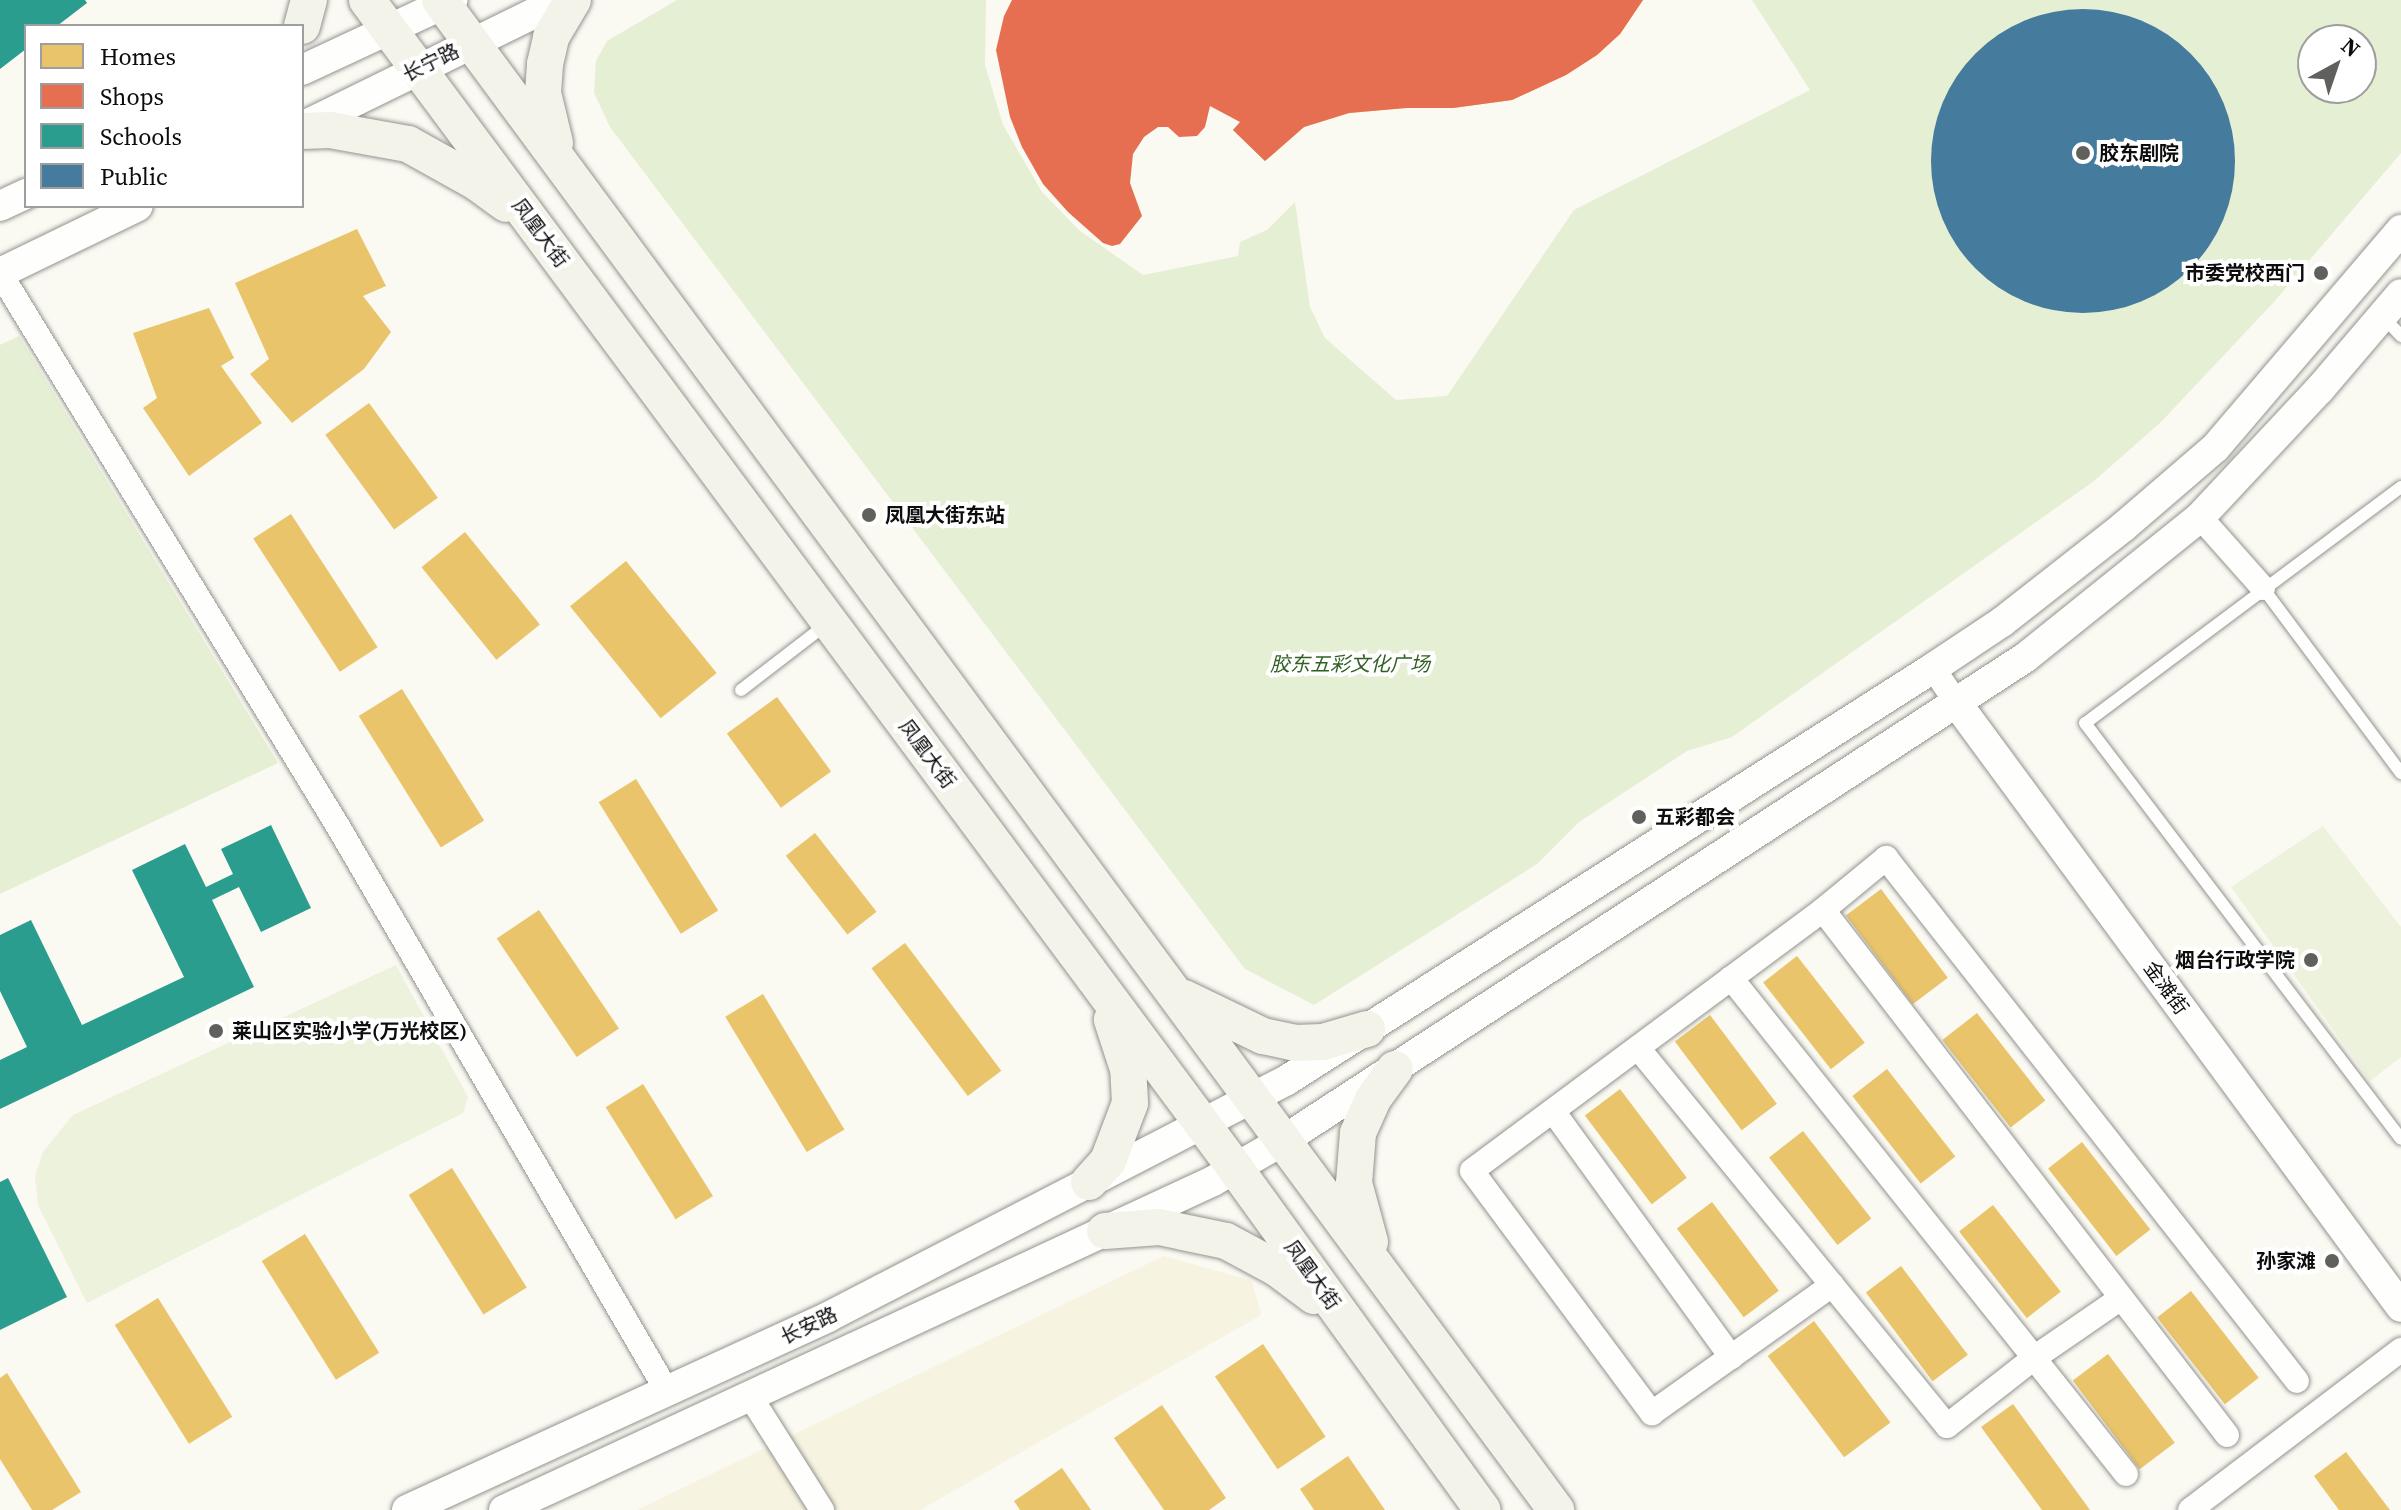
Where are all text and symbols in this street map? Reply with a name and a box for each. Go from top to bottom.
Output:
legend [24,24,304,208]
north arrow [2297,24,2377,104]
text: N [2335,31,2367,64]
street label: 长宁路 [399,39,463,87]
text: Homes [100,40,176,73]
text: Shops [100,80,164,113]
text: Schools [100,120,182,153]
place label: 胶东剧院 [2099,141,2179,165]
marker: 胶东剧院 [2074,144,2092,162]
text: Public [100,160,168,193]
street label: 凤凰大街 [506,194,574,272]
place label: 市委党校西门 [2185,261,2305,285]
marker: 市委党校西门 [2312,264,2330,282]
place label: 凤凰大街东站 [885,503,1005,527]
marker: 凤凰大街东站 [860,506,878,524]
park label: 胶东五彩文化广场 [1270,652,1430,676]
street label: 凤凰大街 [893,715,961,793]
place label: 五彩都会 [1655,805,1735,829]
marker: 五彩都会 [1630,808,1648,826]
place label: 烟台行政学院 [2175,948,2295,972]
marker: 烟台行政学院 [2302,951,2320,969]
street label: 金滩街 [2139,957,2193,1019]
place label: 莱山区实验小学(万光校区) [232,1019,467,1043]
marker: 莱山区实验小学(万光校区) [207,1022,225,1040]
street label: 凤凰大街 [1279,1236,1345,1314]
place label: 孙家滩 [2256,1249,2316,1273]
marker: 孙家滩 [2323,1252,2341,1270]
street label: 长安路 [777,1302,841,1350]

